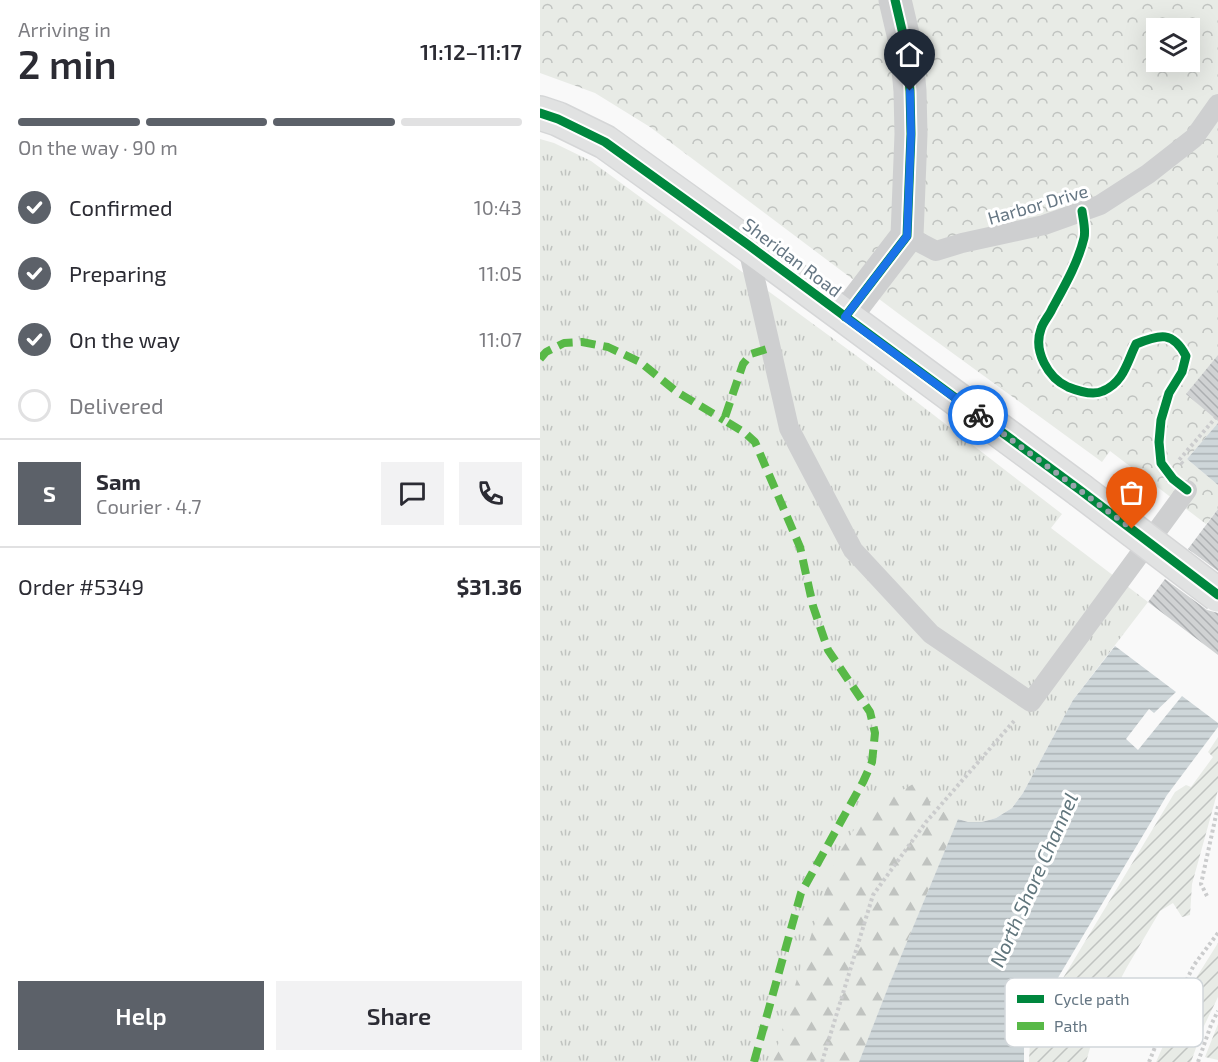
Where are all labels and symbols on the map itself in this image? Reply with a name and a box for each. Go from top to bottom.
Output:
pin [884,29,935,91]
street label: Harbor Drive [985,179,1090,229]
street label: Sheridan Road [739,213,846,302]
courier [948,385,1008,445]
pin [1106,467,1157,529]
water label: North Shore Channel [984,789,1082,970]
legend [1005,978,1203,1047]
text: Cycle path [1054,989,1130,1008]
text: Path [1054,1016,1088,1035]

